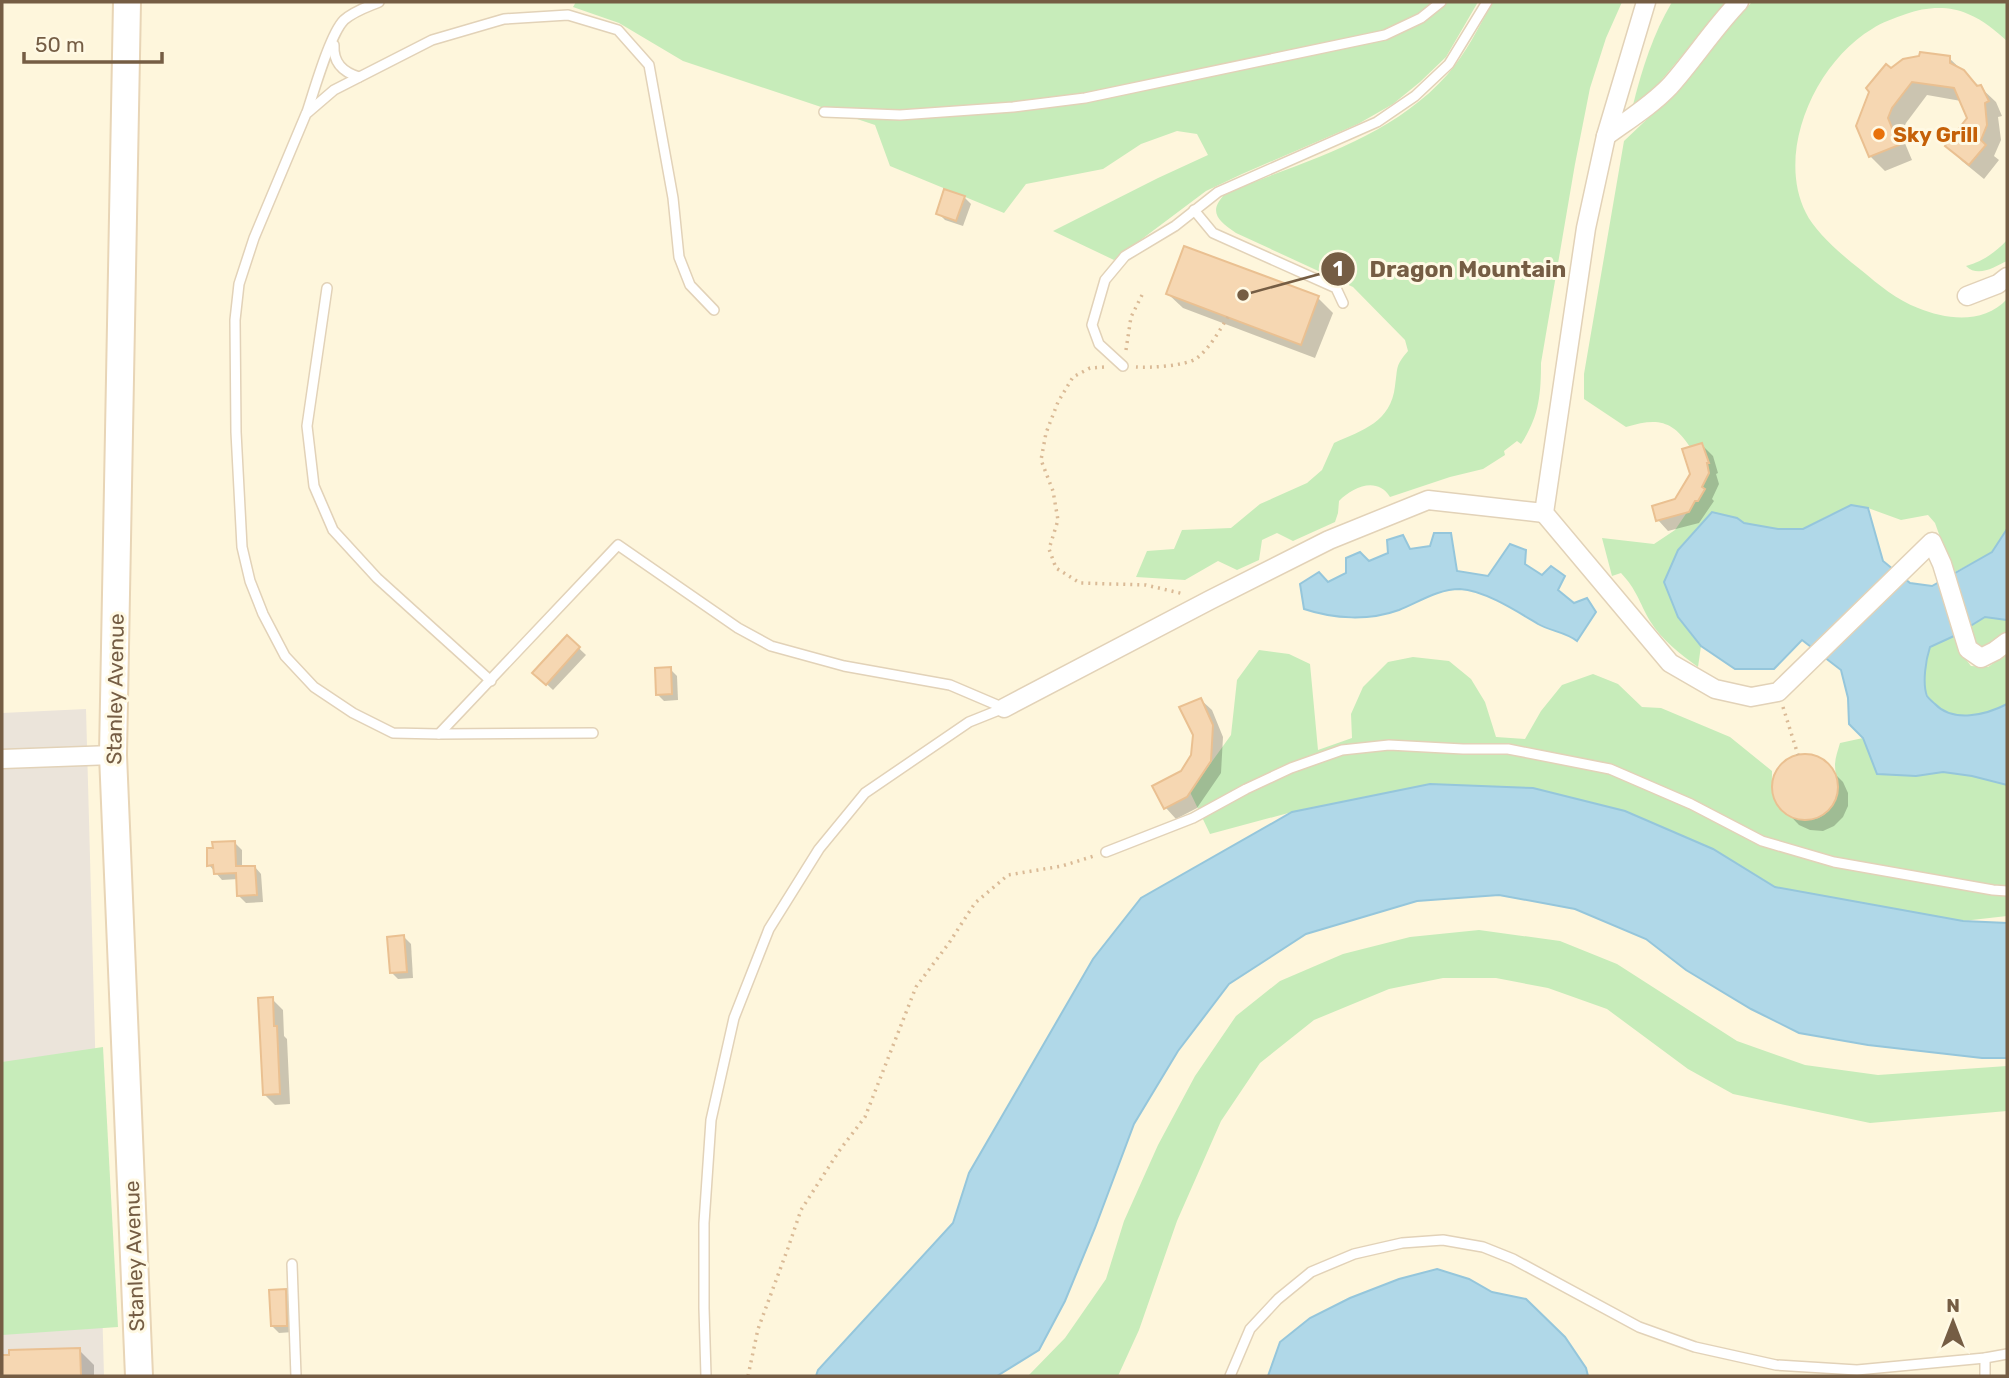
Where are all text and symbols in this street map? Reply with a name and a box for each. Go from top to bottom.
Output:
scale bar [24,21,163,65]
text: 50 m [35,32,85,57]
place label: Sky Grill [1893,122,1978,147]
marker: Sky Grill [1871,126,1887,142]
callout: Dragon Mountain [1321,247,1580,291]
text: Dragon Mountain [1370,255,1566,283]
text: 1 [1333,256,1343,281]
street label: Stanley Avenue [101,613,129,765]
street label: Stanley Avenue [119,1180,149,1332]
north arrow [1918,1287,1988,1357]
text: N [1946,1294,1960,1317]

